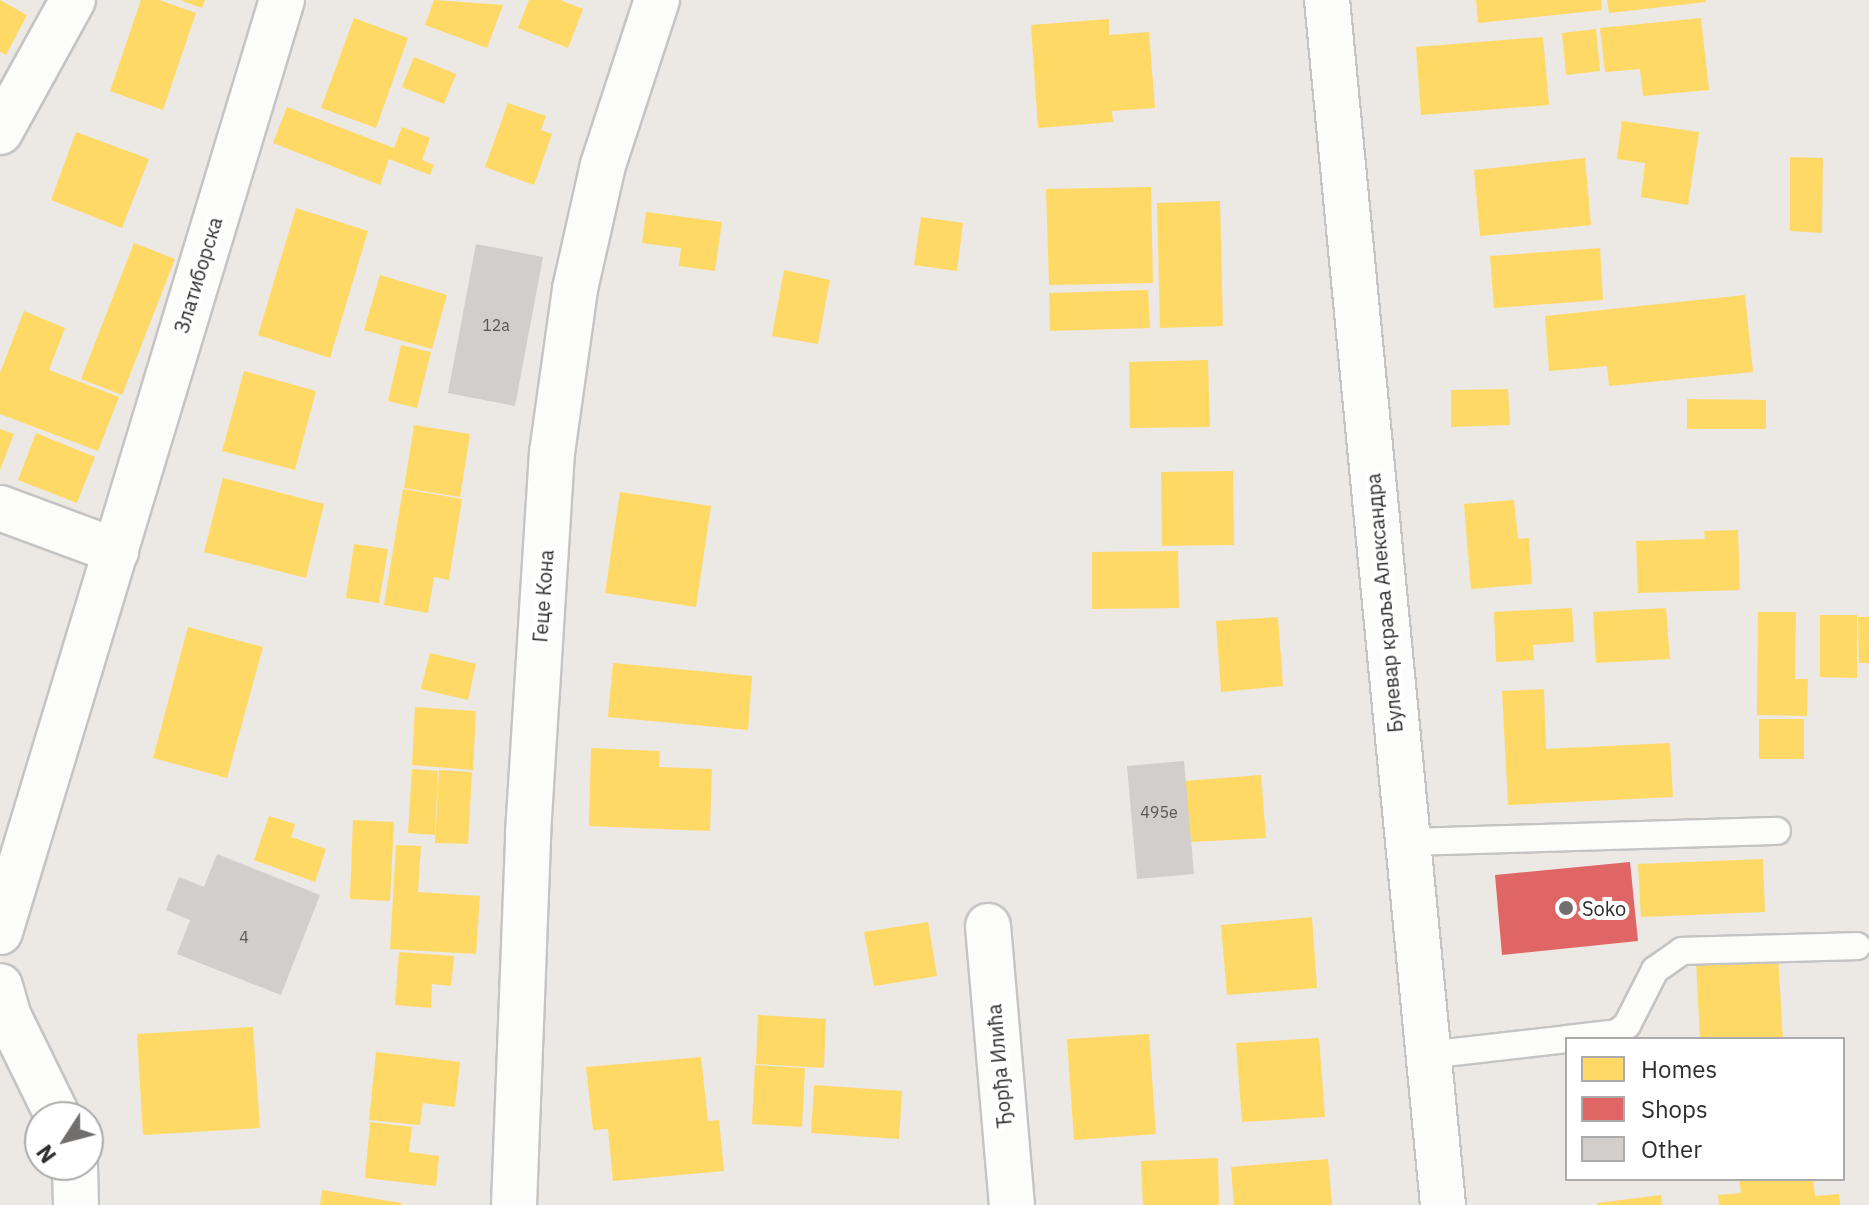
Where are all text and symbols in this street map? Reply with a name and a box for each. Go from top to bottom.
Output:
street label: Златиборска [169,214,227,336]
house number: 12a [482,315,510,335]
street label: Булевар краља Александра [1361,472,1407,734]
street label: Геце Кона [528,549,558,643]
house number: 495e [1140,802,1178,822]
place label: Soko [1582,896,1626,920]
marker: Soko [1557,899,1575,917]
house number: 4 [239,927,249,947]
street label: Ђорђа Илића [982,1003,1016,1129]
legend [1565,1037,1845,1181]
text: Homes [1641,1053,1717,1085]
text: Shops [1641,1093,1708,1125]
north arrow [24,1101,104,1181]
text: Other [1641,1133,1702,1165]
text: N [29,1139,62,1169]

